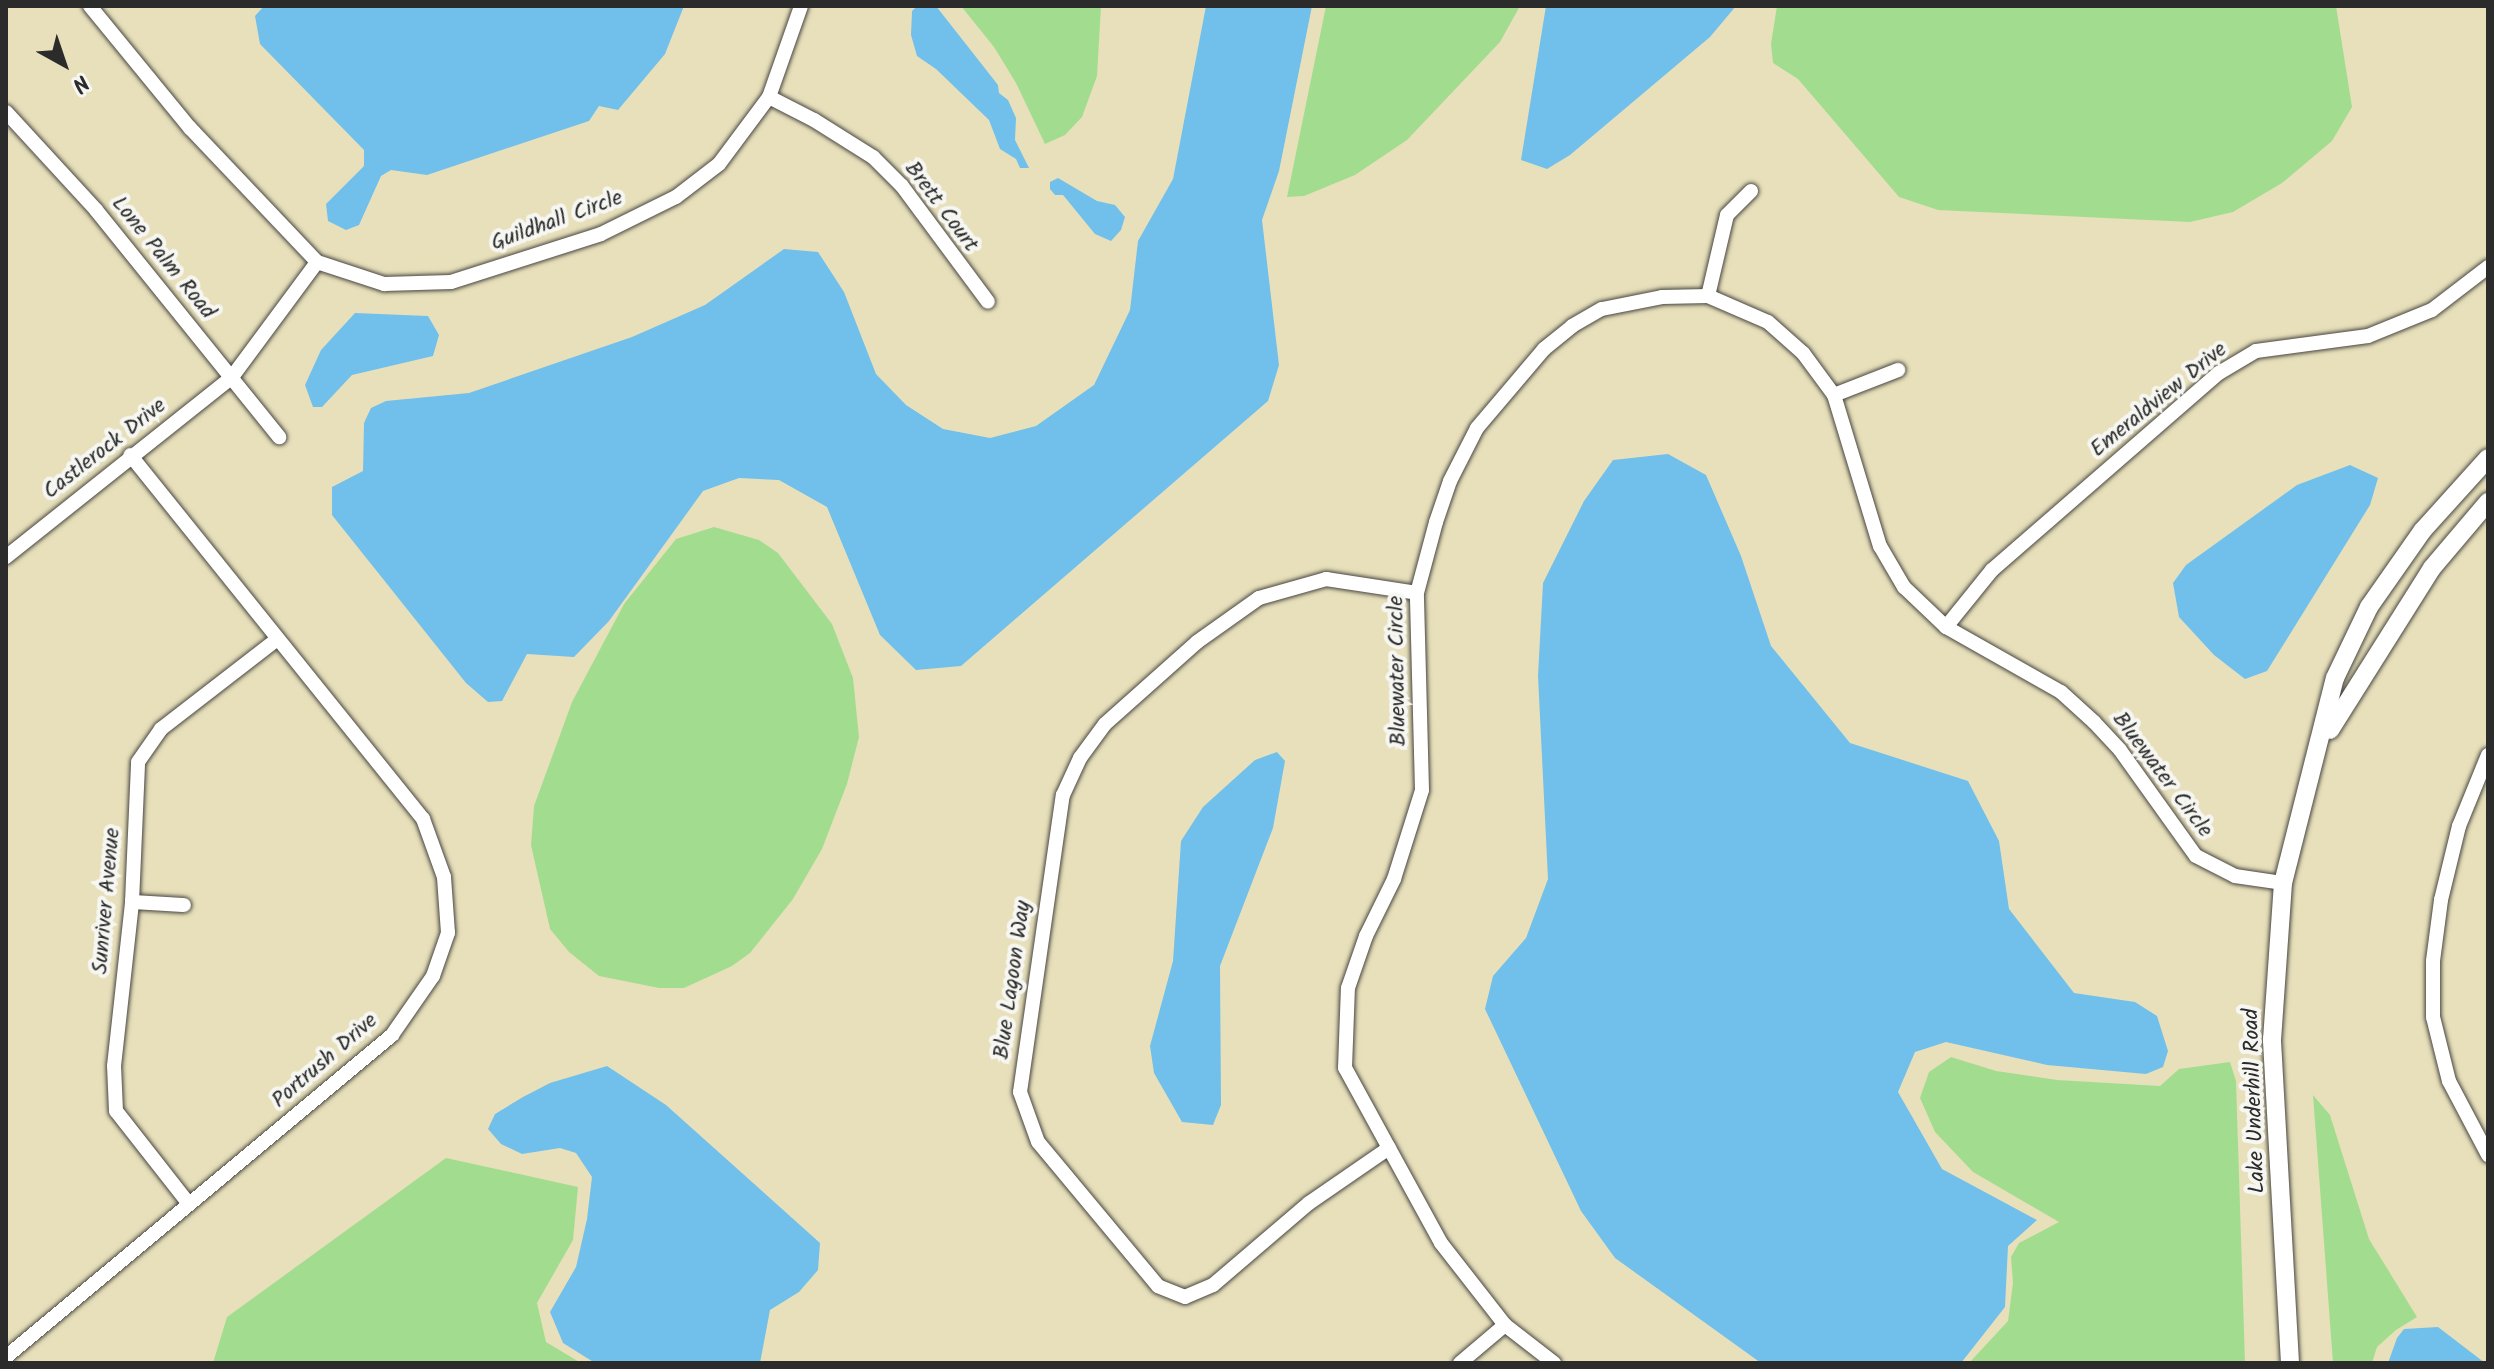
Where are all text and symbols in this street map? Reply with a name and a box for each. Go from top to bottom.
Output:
north arrow [24,24,104,104]
text: N [63,65,96,101]
street label: Brett Court [898,157,984,257]
street label: Guildhall Circle [488,185,626,257]
street label: Lone Palm Road [105,191,221,325]
street label: Emeraldview Drive [2085,337,2233,463]
street label: Castlerock Drive [38,393,172,505]
street label: Bluewater Circle [1383,596,1413,746]
street label: Bluewater Circle [2106,707,2218,843]
street label: Sunriver Avenue [87,827,127,975]
street label: Blue Lagoon Way [989,899,1037,1061]
street label: Portrush Drive [267,1008,383,1114]
street label: Lake Underhill Road [2239,1008,2271,1194]

